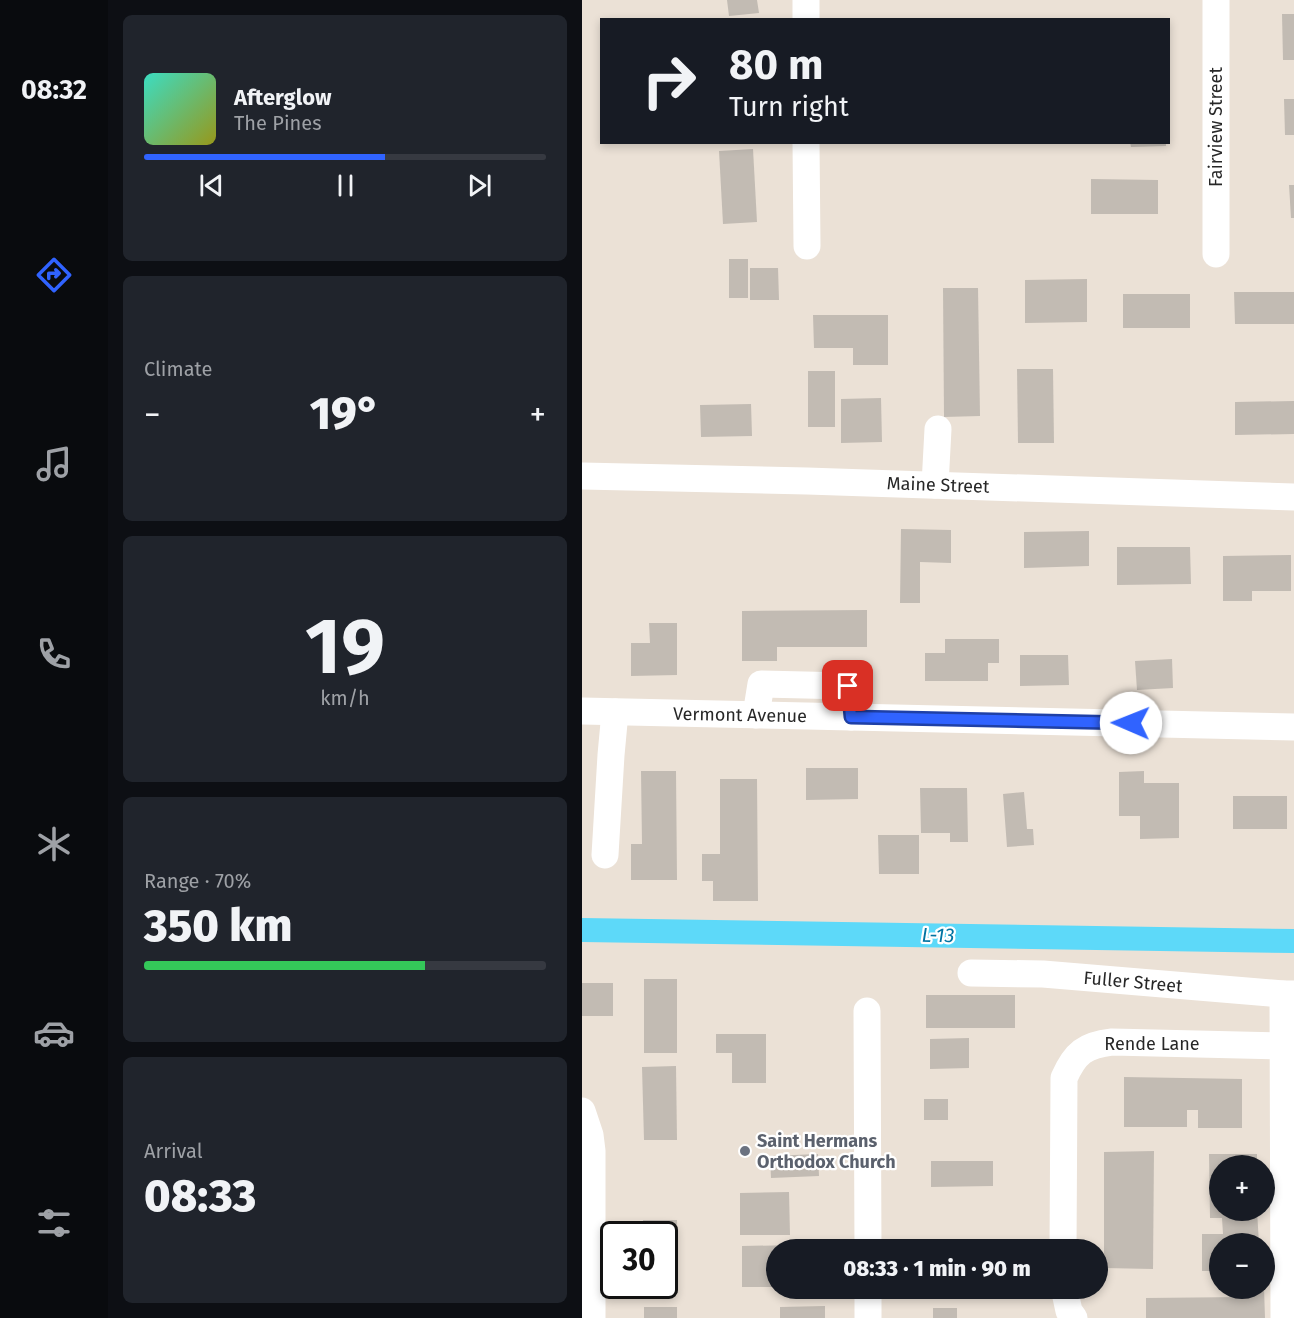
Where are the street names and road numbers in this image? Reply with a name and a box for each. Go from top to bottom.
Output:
street label: Fairview Street [1205,67,1227,187]
street label: Maine Street [886,472,990,498]
street label: Vermont Avenue [673,703,807,727]
street label: Fuller Street [1082,967,1184,997]
street label: Rende Lane [1104,1033,1200,1055]

